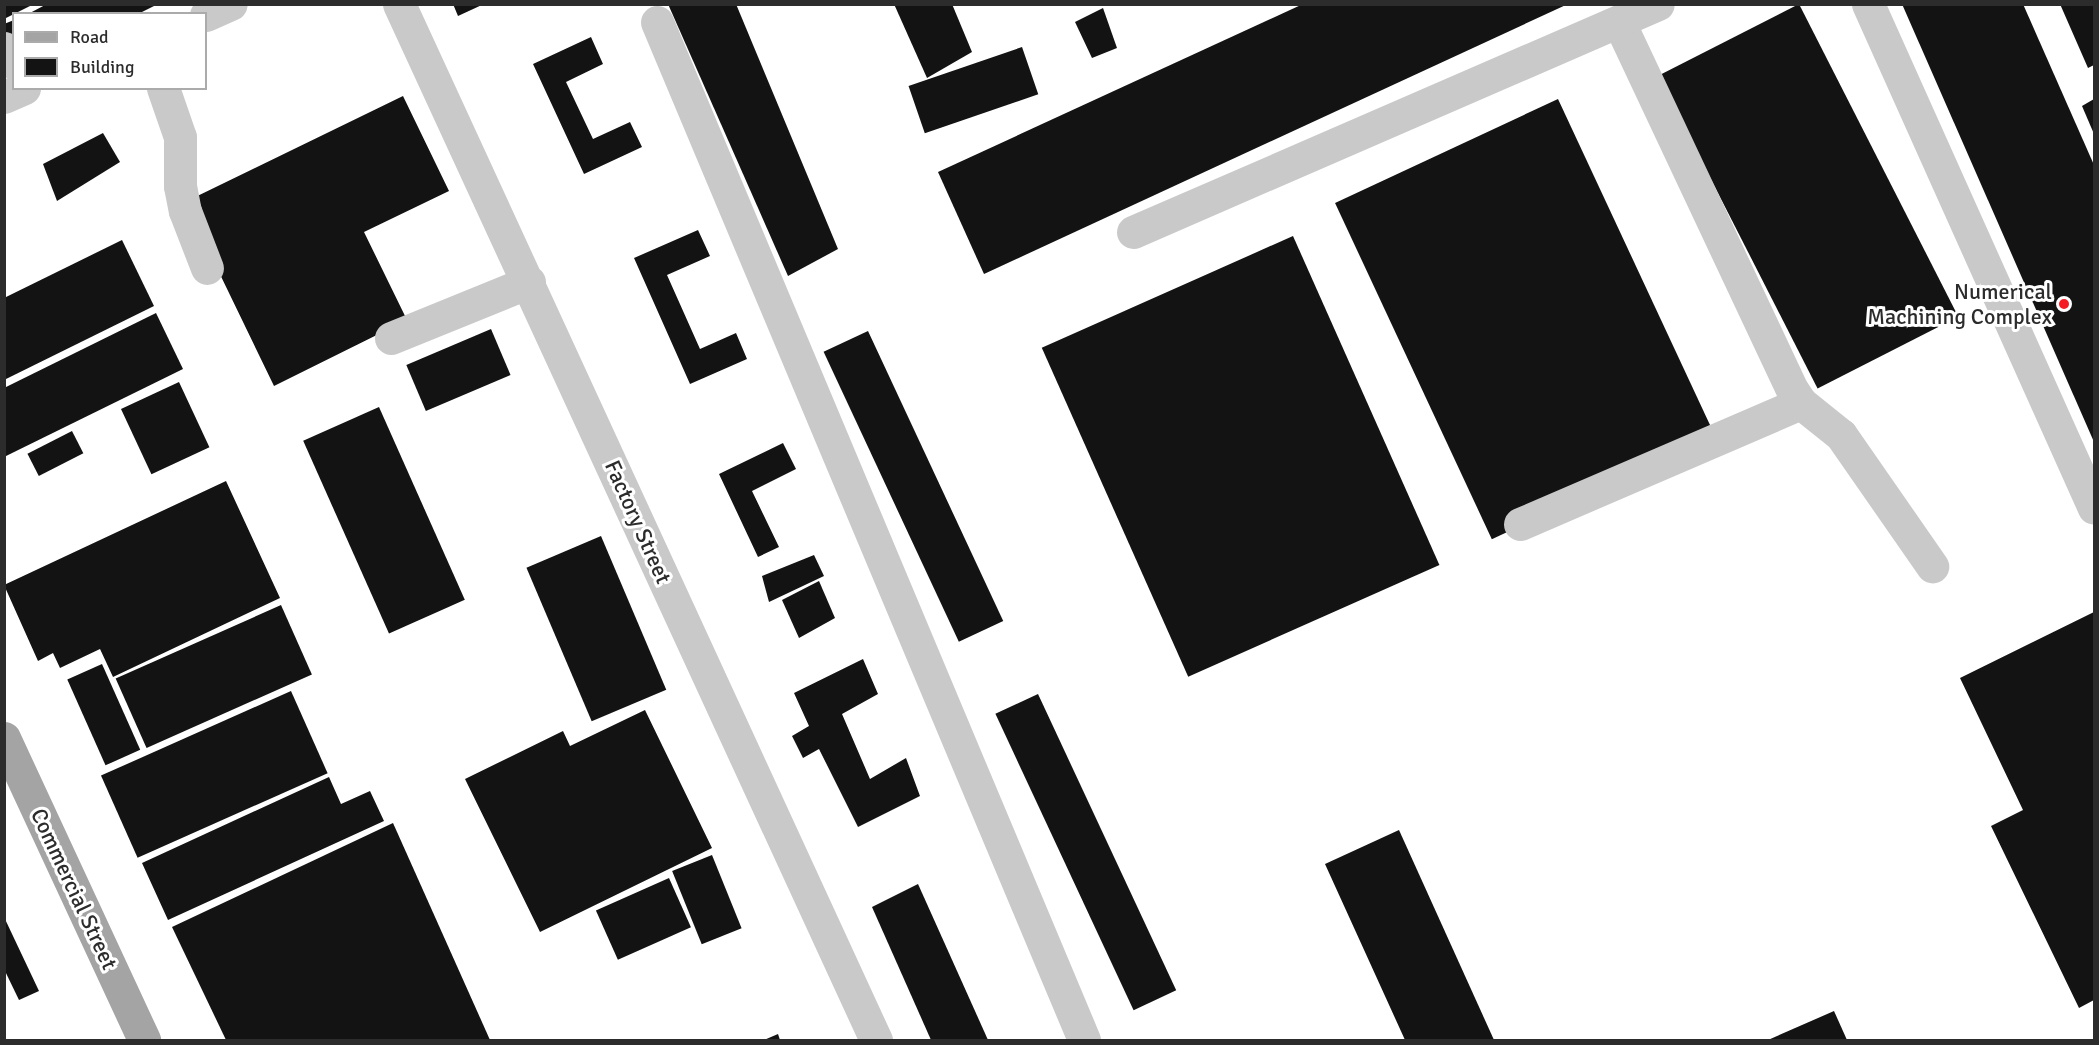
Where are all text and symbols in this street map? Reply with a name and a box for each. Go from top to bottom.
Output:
legend [12,12,207,90]
text: Road [70,26,109,48]
text: Building [70,56,134,78]
place label: Numerical Machining Complex [1867,278,2052,330]
marker: Numerical Machining Complex [2057,297,2071,311]
street label: Factory Street [599,456,677,588]
street label: Commercial Street [25,804,123,974]

